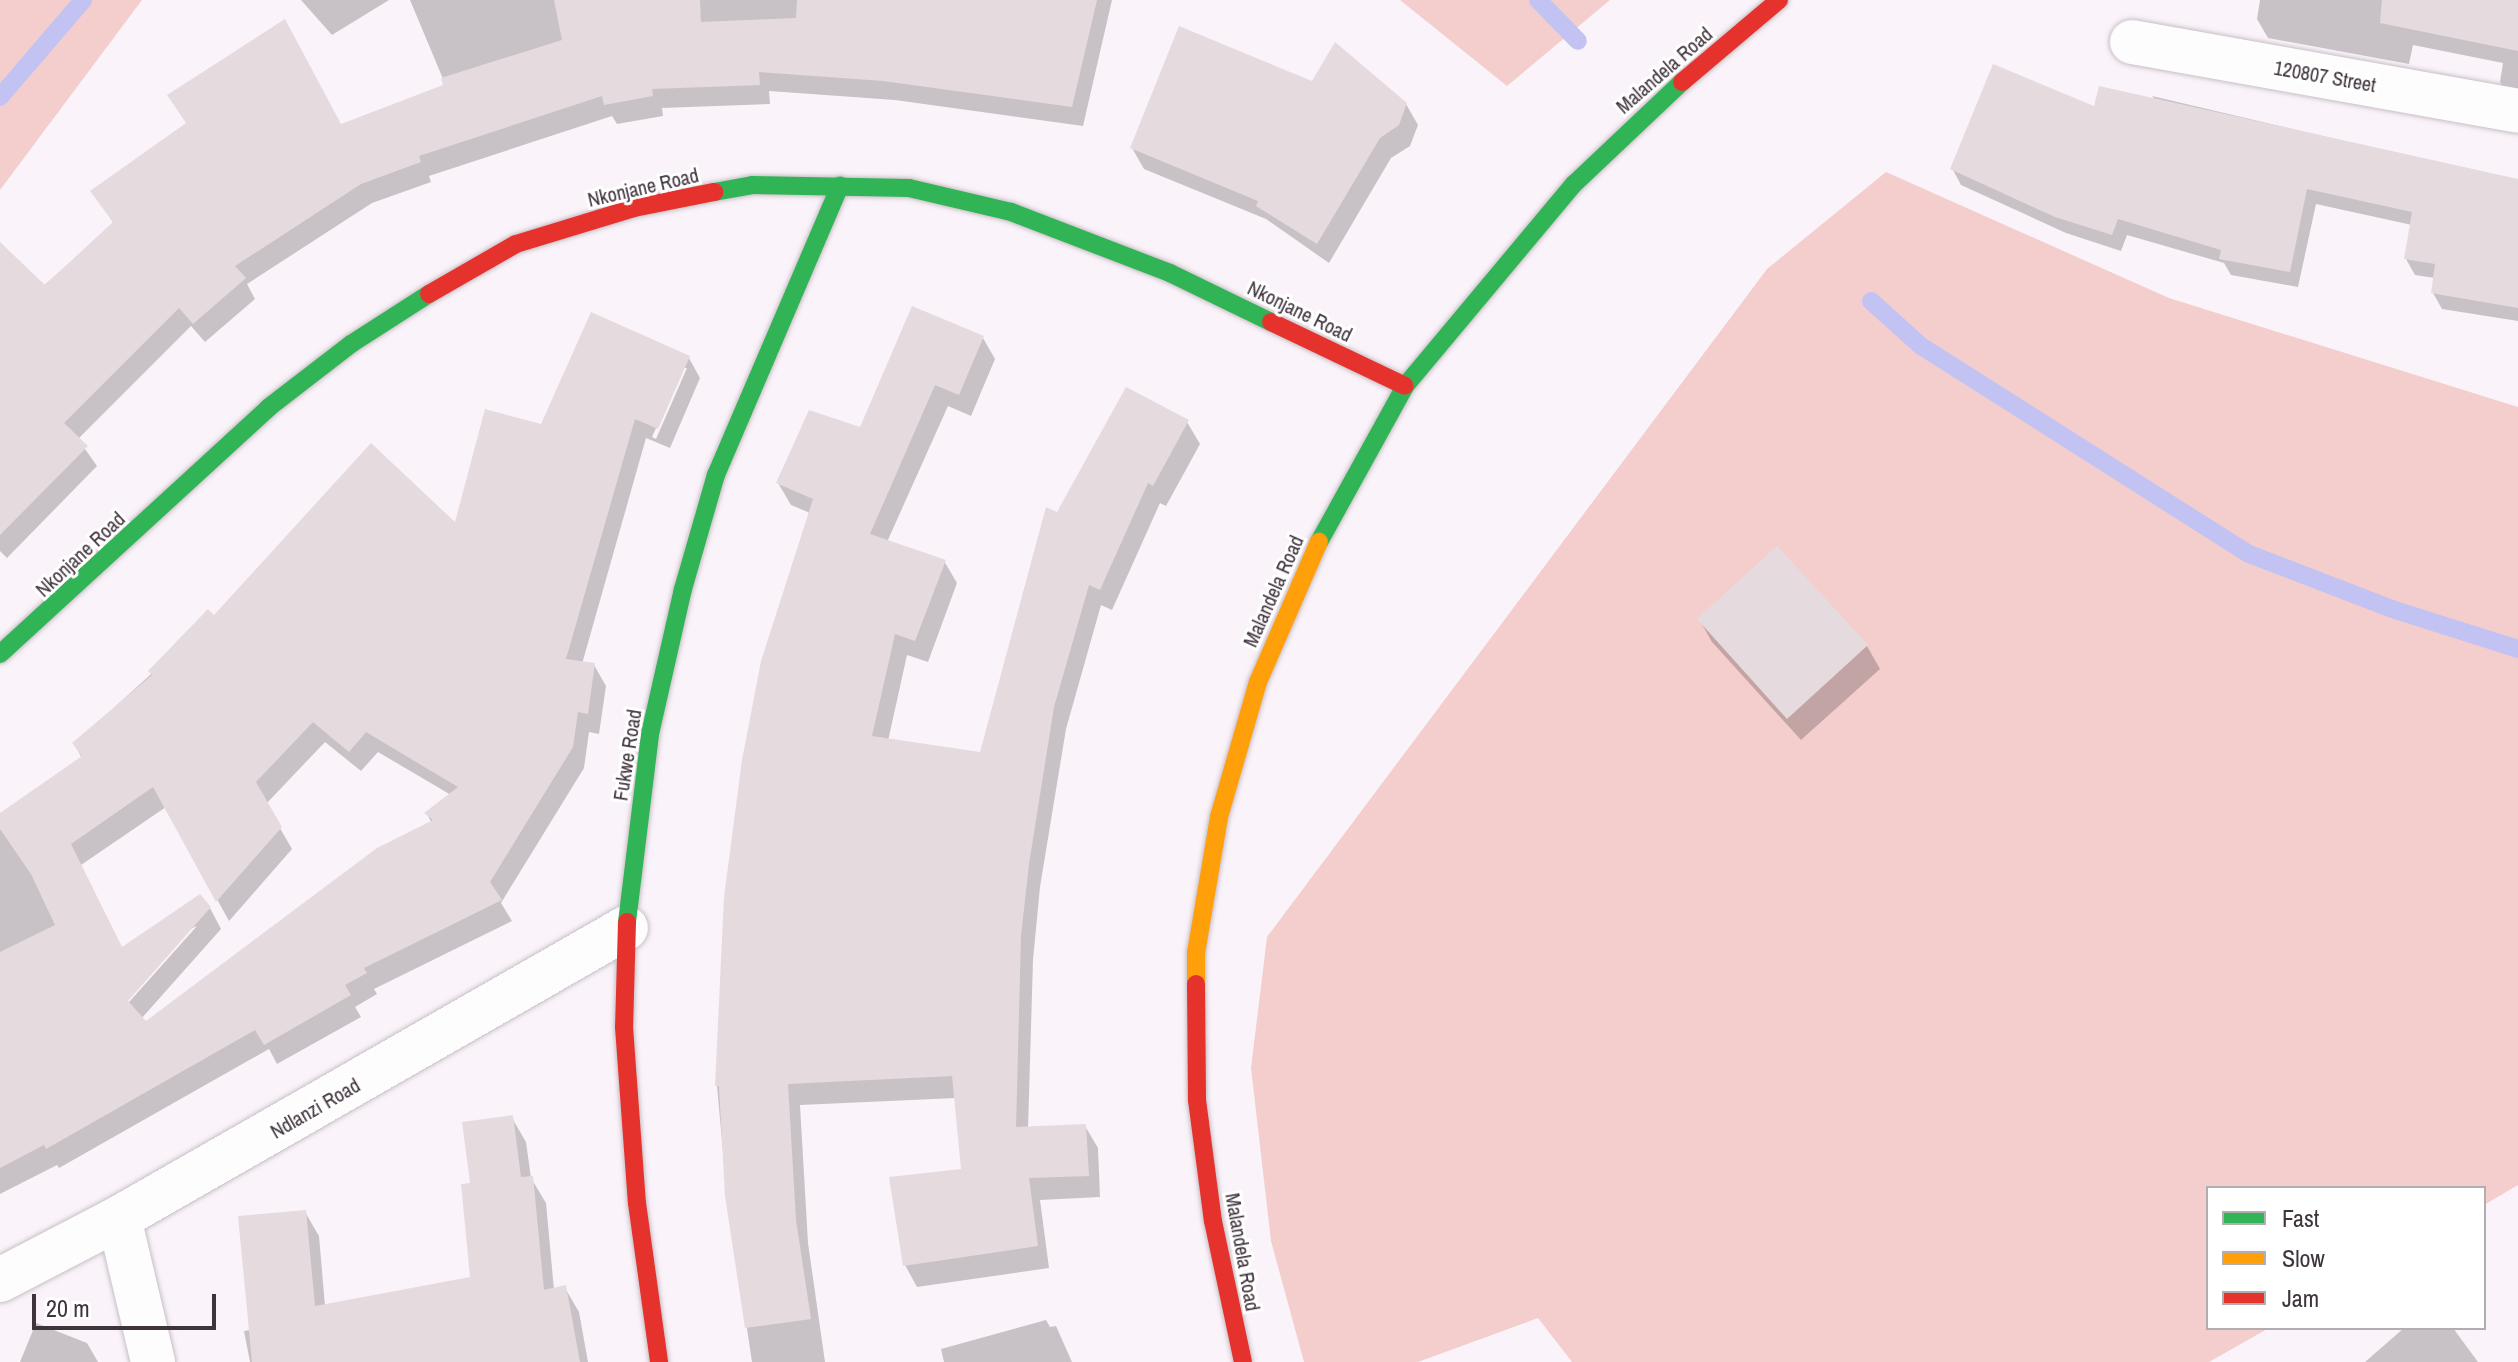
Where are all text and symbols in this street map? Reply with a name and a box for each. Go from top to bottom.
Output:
street label: Malandela Road [1611,22,1717,118]
street label: 120807 Street [2272,55,2378,97]
street label: Nkonjane Road [585,163,701,211]
street label: Nkonjane Road [1244,275,1356,347]
street label: Nkonjane Road [30,507,130,601]
street label: Malandela Road [1238,532,1308,650]
street label: Fukwe Road [608,708,646,802]
street label: Ndlanzi Road [266,1073,364,1143]
legend [2206,1186,2486,1330]
street label: Malandela Road [1221,1191,1265,1313]
text: Fast [2282,1202,2319,1234]
text: Slow [2282,1242,2325,1274]
scale bar [36,1278,220,1328]
text: Jam [2282,1282,2319,1314]
text: 20 m [46,1292,90,1324]

